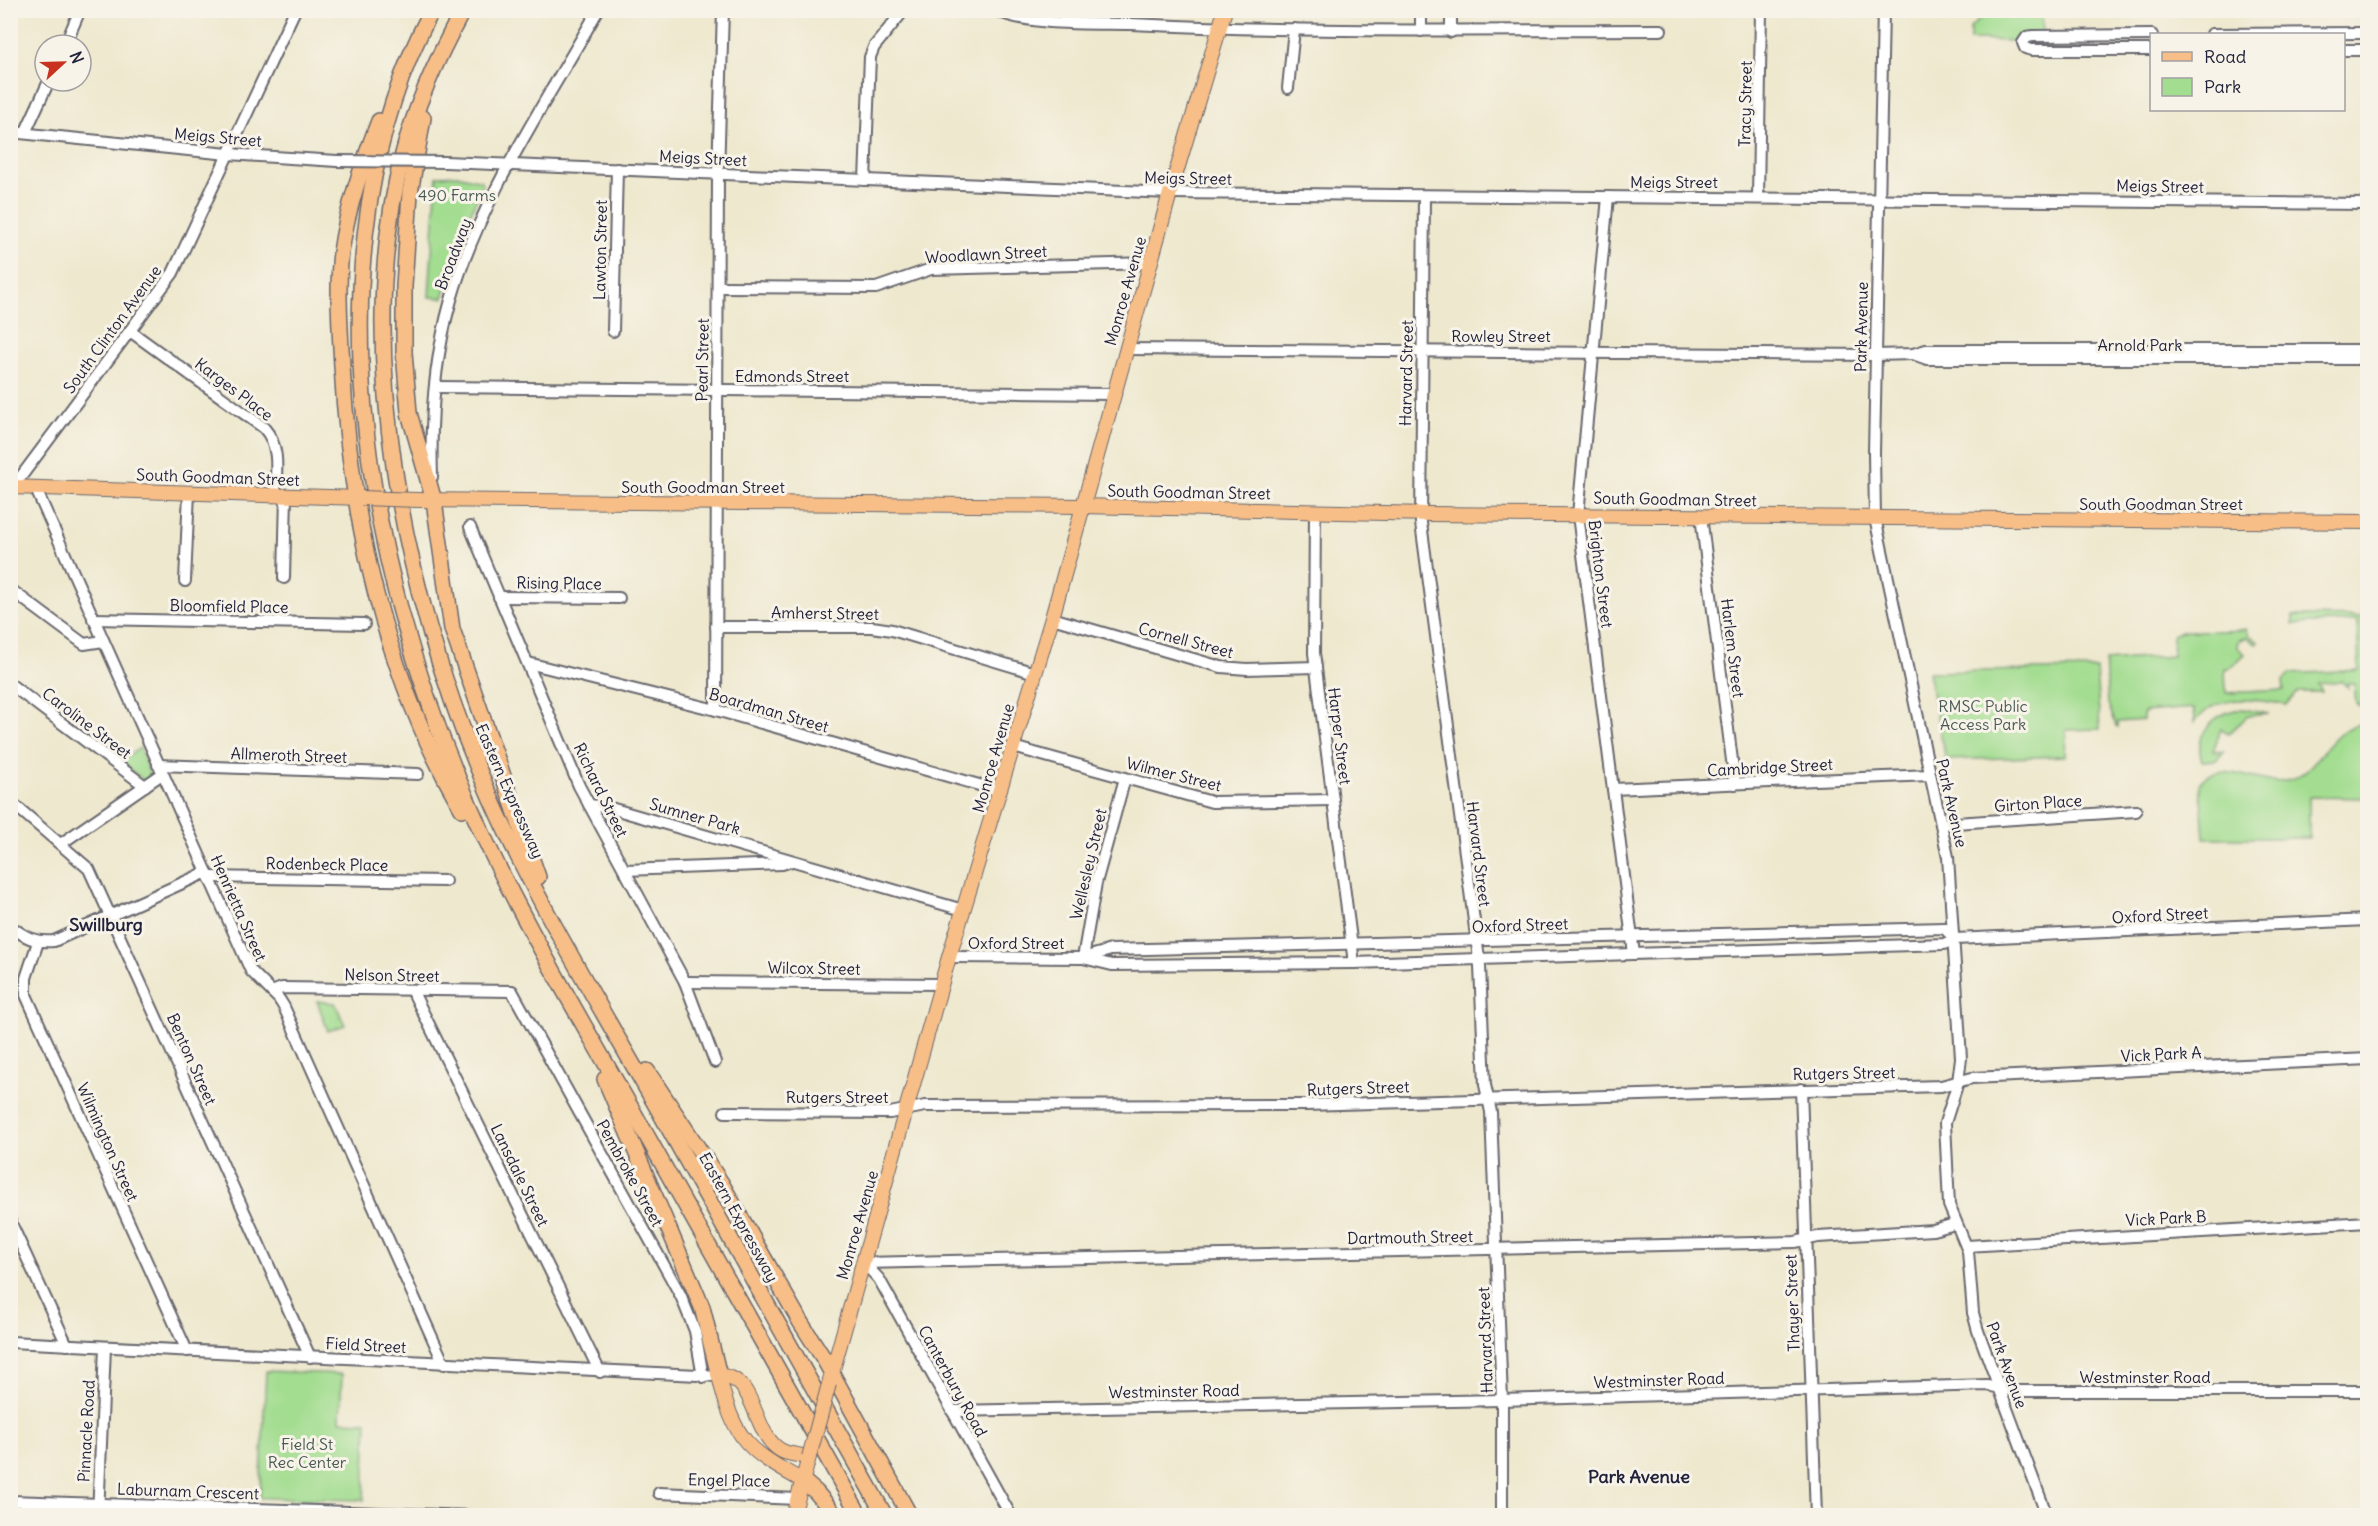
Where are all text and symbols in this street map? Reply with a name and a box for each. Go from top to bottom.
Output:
north arrow [33,33,93,93]
legend [2150,33,2345,111]
text: Road [2204,45,2247,68]
text: N [66,49,88,66]
street label: Tracy Street [1734,60,1756,147]
text: Park [2204,75,2241,98]
street label: Meigs Street [173,123,263,151]
street label: Meigs Street [659,146,748,170]
street label: Meigs Street [1144,167,1233,189]
street label: Meigs Street [1630,172,1719,192]
street label: Meigs Street [2116,175,2205,197]
park label: 490 Farms [418,185,496,205]
street label: Lawton Street [589,199,611,300]
street label: Broadway [430,215,476,293]
street label: Monroe Avenue [1100,234,1150,348]
street label: Woodlawn Street [924,241,1048,267]
street label: South Clinton Avenue [59,261,165,397]
street label: Park Avenue [1850,282,1872,372]
street label: Pearl Street [691,318,713,402]
street label: Harvard Street [1395,319,1417,426]
street label: Rowley Street [1451,326,1551,346]
street label: Arnold Park [2098,335,2182,355]
street label: Karges Place [191,353,277,425]
street label: Edmonds Street [735,366,850,386]
street label: South Goodman Street [136,464,301,490]
street label: South Goodman Street [621,477,785,497]
street label: South Goodman Street [1107,481,1272,503]
street label: South Goodman Street [1593,488,1758,510]
street label: South Goodman Street [2079,494,2243,514]
street label: Brighton Street [1584,519,1618,630]
street label: Rising Place [516,572,602,594]
street label: Bloomfield Place [169,595,289,617]
street label: Harlem Street [1717,597,1749,699]
street label: Amherst Street [771,602,880,624]
street label: Cornell Street [1136,618,1236,662]
street label: Caroline Street [38,683,136,763]
street label: Boardman Street [707,683,832,737]
street label: Harper Street [1324,686,1356,786]
park label: RMSC Public Access Park [1938,696,2028,734]
street label: Monroe Avenue [968,701,1018,815]
street label: Eastern Expressway [471,721,549,861]
street label: Richard Street [570,740,633,841]
street label: Allmeroth Street [230,743,348,767]
street label: Wilmer Street [1124,753,1224,796]
street label: Cambridge Street [1707,754,1834,780]
street label: Park Avenue [1932,757,1972,849]
street label: Girton Place [1993,790,2083,816]
street label: Sumner Park [647,793,743,839]
street label: Harvard Street [1463,800,1495,909]
street label: Wellesley Street [1065,806,1111,922]
street label: Henrietta Street [207,852,272,965]
street label: Rodenbeck Place [266,853,388,875]
street label: Oxford Street [2111,902,2209,928]
district label: Swillburg [69,913,143,936]
street label: Oxford Street [1471,913,1569,937]
street label: Oxford Street [968,933,1065,953]
street label: Wilcox Street [767,957,861,979]
street label: Nelson Street [344,964,440,986]
street label: Benton Street [163,1010,221,1109]
street label: Vick Park A [2120,1042,2202,1066]
street label: Rutgers Street [1792,1062,1896,1084]
street label: Rutgers Street [1306,1076,1410,1100]
street label: Wilmington Street [73,1080,143,1205]
street label: Rutgers Street [786,1087,889,1107]
street label: Pembroke Street [592,1116,668,1230]
street label: Lansdale Street [487,1120,554,1230]
street label: Eastern Expressway [695,1149,783,1285]
street label: Monroe Avenue [832,1168,882,1282]
street label: Vick Park B [2125,1206,2207,1230]
street label: Dartmouth Street [1347,1226,1474,1248]
street label: Thayer Street [1780,1253,1804,1352]
street label: Harvard Street [1473,1286,1497,1393]
street label: Park Avenue [1982,1319,2032,1411]
street label: Canterbury Road [914,1322,992,1440]
street label: Field Street [325,1333,407,1357]
street label: Westminster Road [2079,1367,2211,1387]
street label: Westminster Road [1593,1368,1725,1392]
street label: Pinnacle Road [73,1379,99,1483]
street label: Westminster Road [1108,1380,1240,1402]
park label: Field St Rec Center [268,1434,347,1472]
district label: Park Avenue [1588,1465,1690,1488]
street label: Engel Place [688,1469,770,1491]
street label: Laburnam Crescent [117,1479,260,1503]

